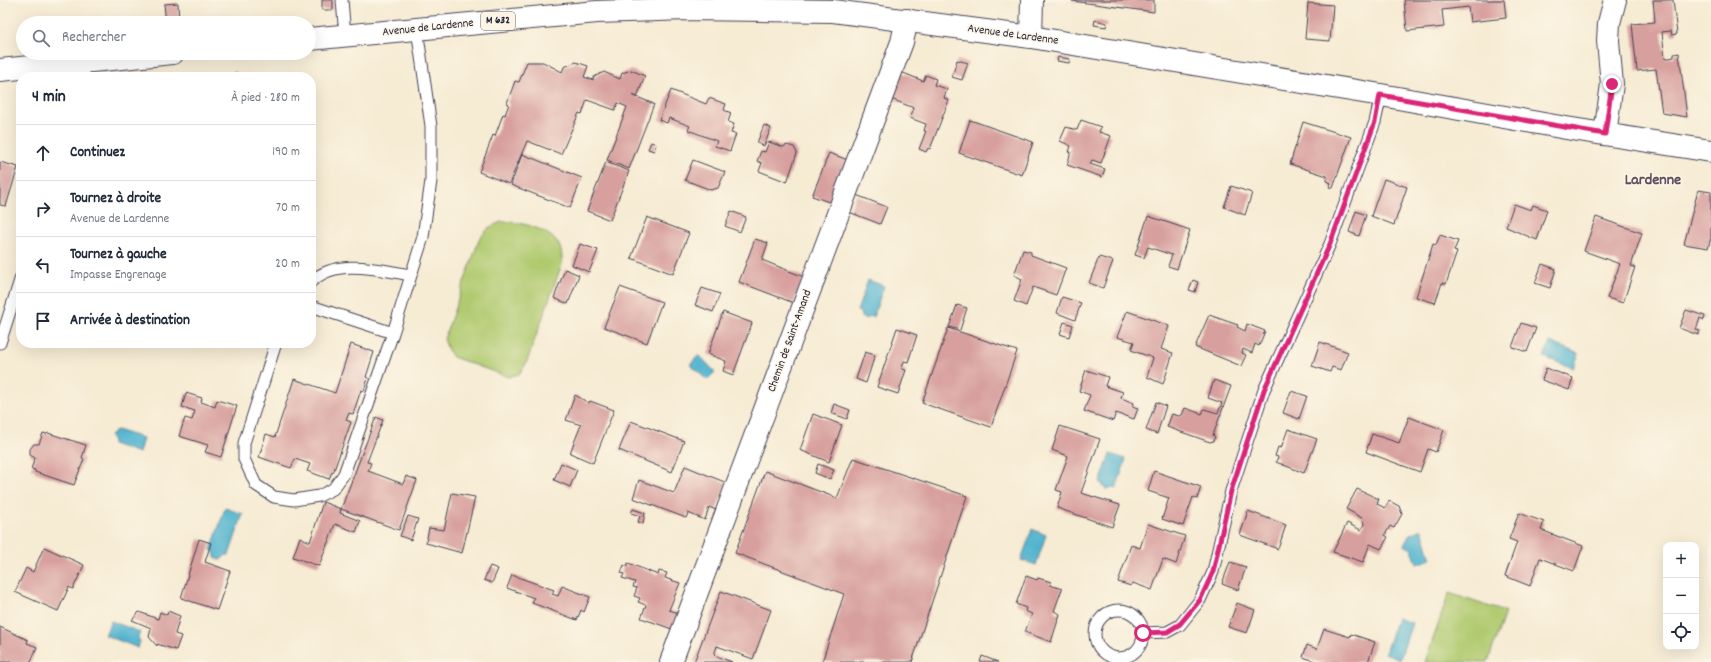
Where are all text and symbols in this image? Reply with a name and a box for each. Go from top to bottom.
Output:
road number: M 632 [481,12,515,30]
street label: Avenue de Lardenne [382,15,474,41]
search box [16,16,316,60]
street label: Avenue de Lardenne [967,20,1059,50]
icon: search [30,27,52,49]
text: Rechercher [62,27,126,49]
route end [1603,75,1621,93]
text: 4 min [32,86,66,110]
text: À pied · 280 m [231,89,300,108]
icon: ahead [32,142,54,164]
text: Continuez [70,142,125,164]
text: 190 m [272,143,300,162]
district label: Lardenne [1625,169,1681,192]
text: Tournez à droite [70,188,161,210]
icon: right [32,198,54,220]
text: 70 m [276,199,300,218]
text: Avenue de Lardenne [70,210,169,229]
text: Tournez à gauche [70,244,167,266]
icon: left [32,254,54,276]
text: 20 m [275,255,300,274]
text: Impasse Engrenage [70,266,166,285]
street label: Chemin de Saint-Amand [764,287,816,395]
icon: arrive [32,310,54,332]
text: Arrivée à destination [70,310,190,332]
map controls [1663,542,1699,650]
button: + [1663,542,1699,578]
button: − [1663,578,1699,614]
button: locate [1663,614,1699,650]
route start [1134,624,1152,642]

